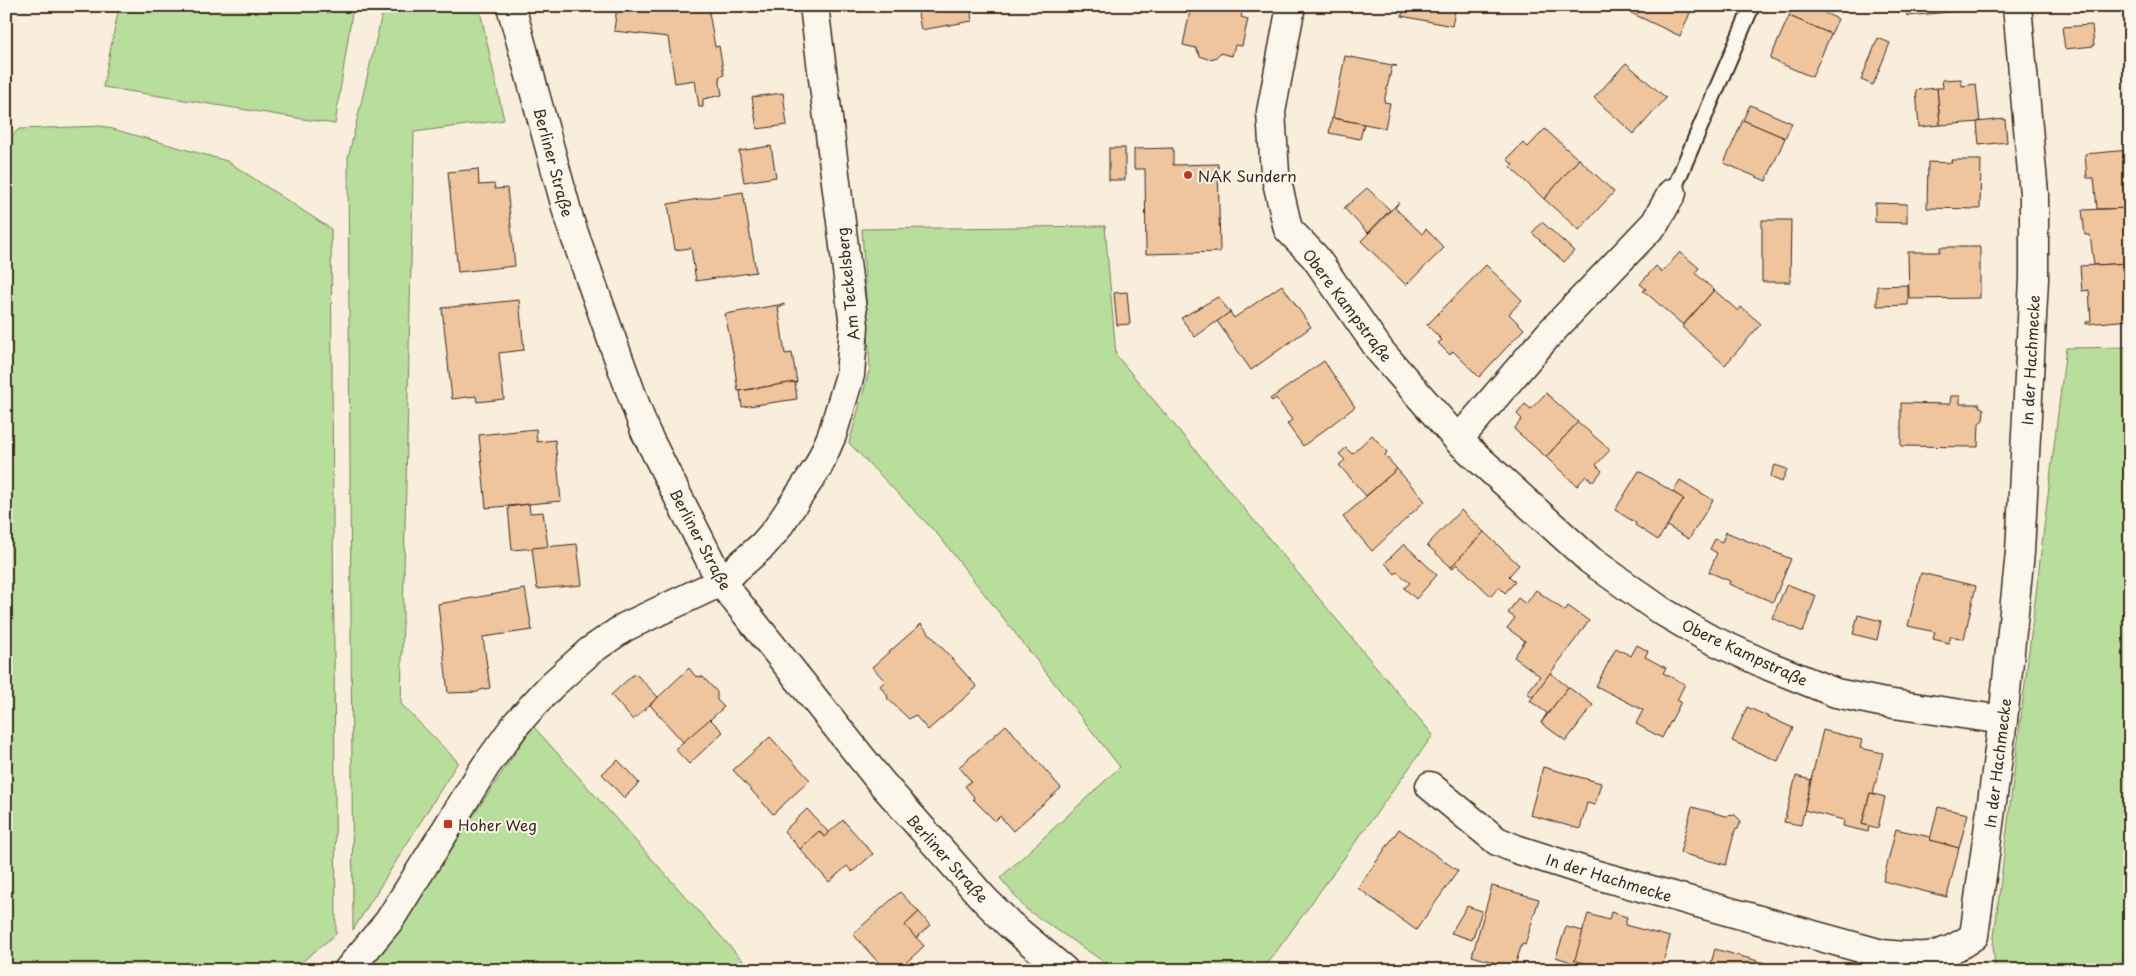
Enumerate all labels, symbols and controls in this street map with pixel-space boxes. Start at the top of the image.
street label: Berliner Straße [528,105,580,219]
place label: NAK Sundern [1198,164,1297,187]
marker: NAK Sundern [1182,169,1194,181]
street label: Am Teckelsberg [830,226,864,342]
street label: Obere Kampstraße [1298,244,1398,366]
street label: In der Hachmecke [2015,294,2045,426]
street label: Berliner Straße [664,484,738,594]
street label: Obere Kampstraße [1678,613,1812,691]
street label: In der Hachmecke [1978,697,2016,829]
street label: Berliner Straße [902,809,994,907]
place label: Hoher Weg [458,813,537,836]
marker: Hoher Weg [442,818,454,830]
street label: In der Hachmecke [1543,847,1675,907]

